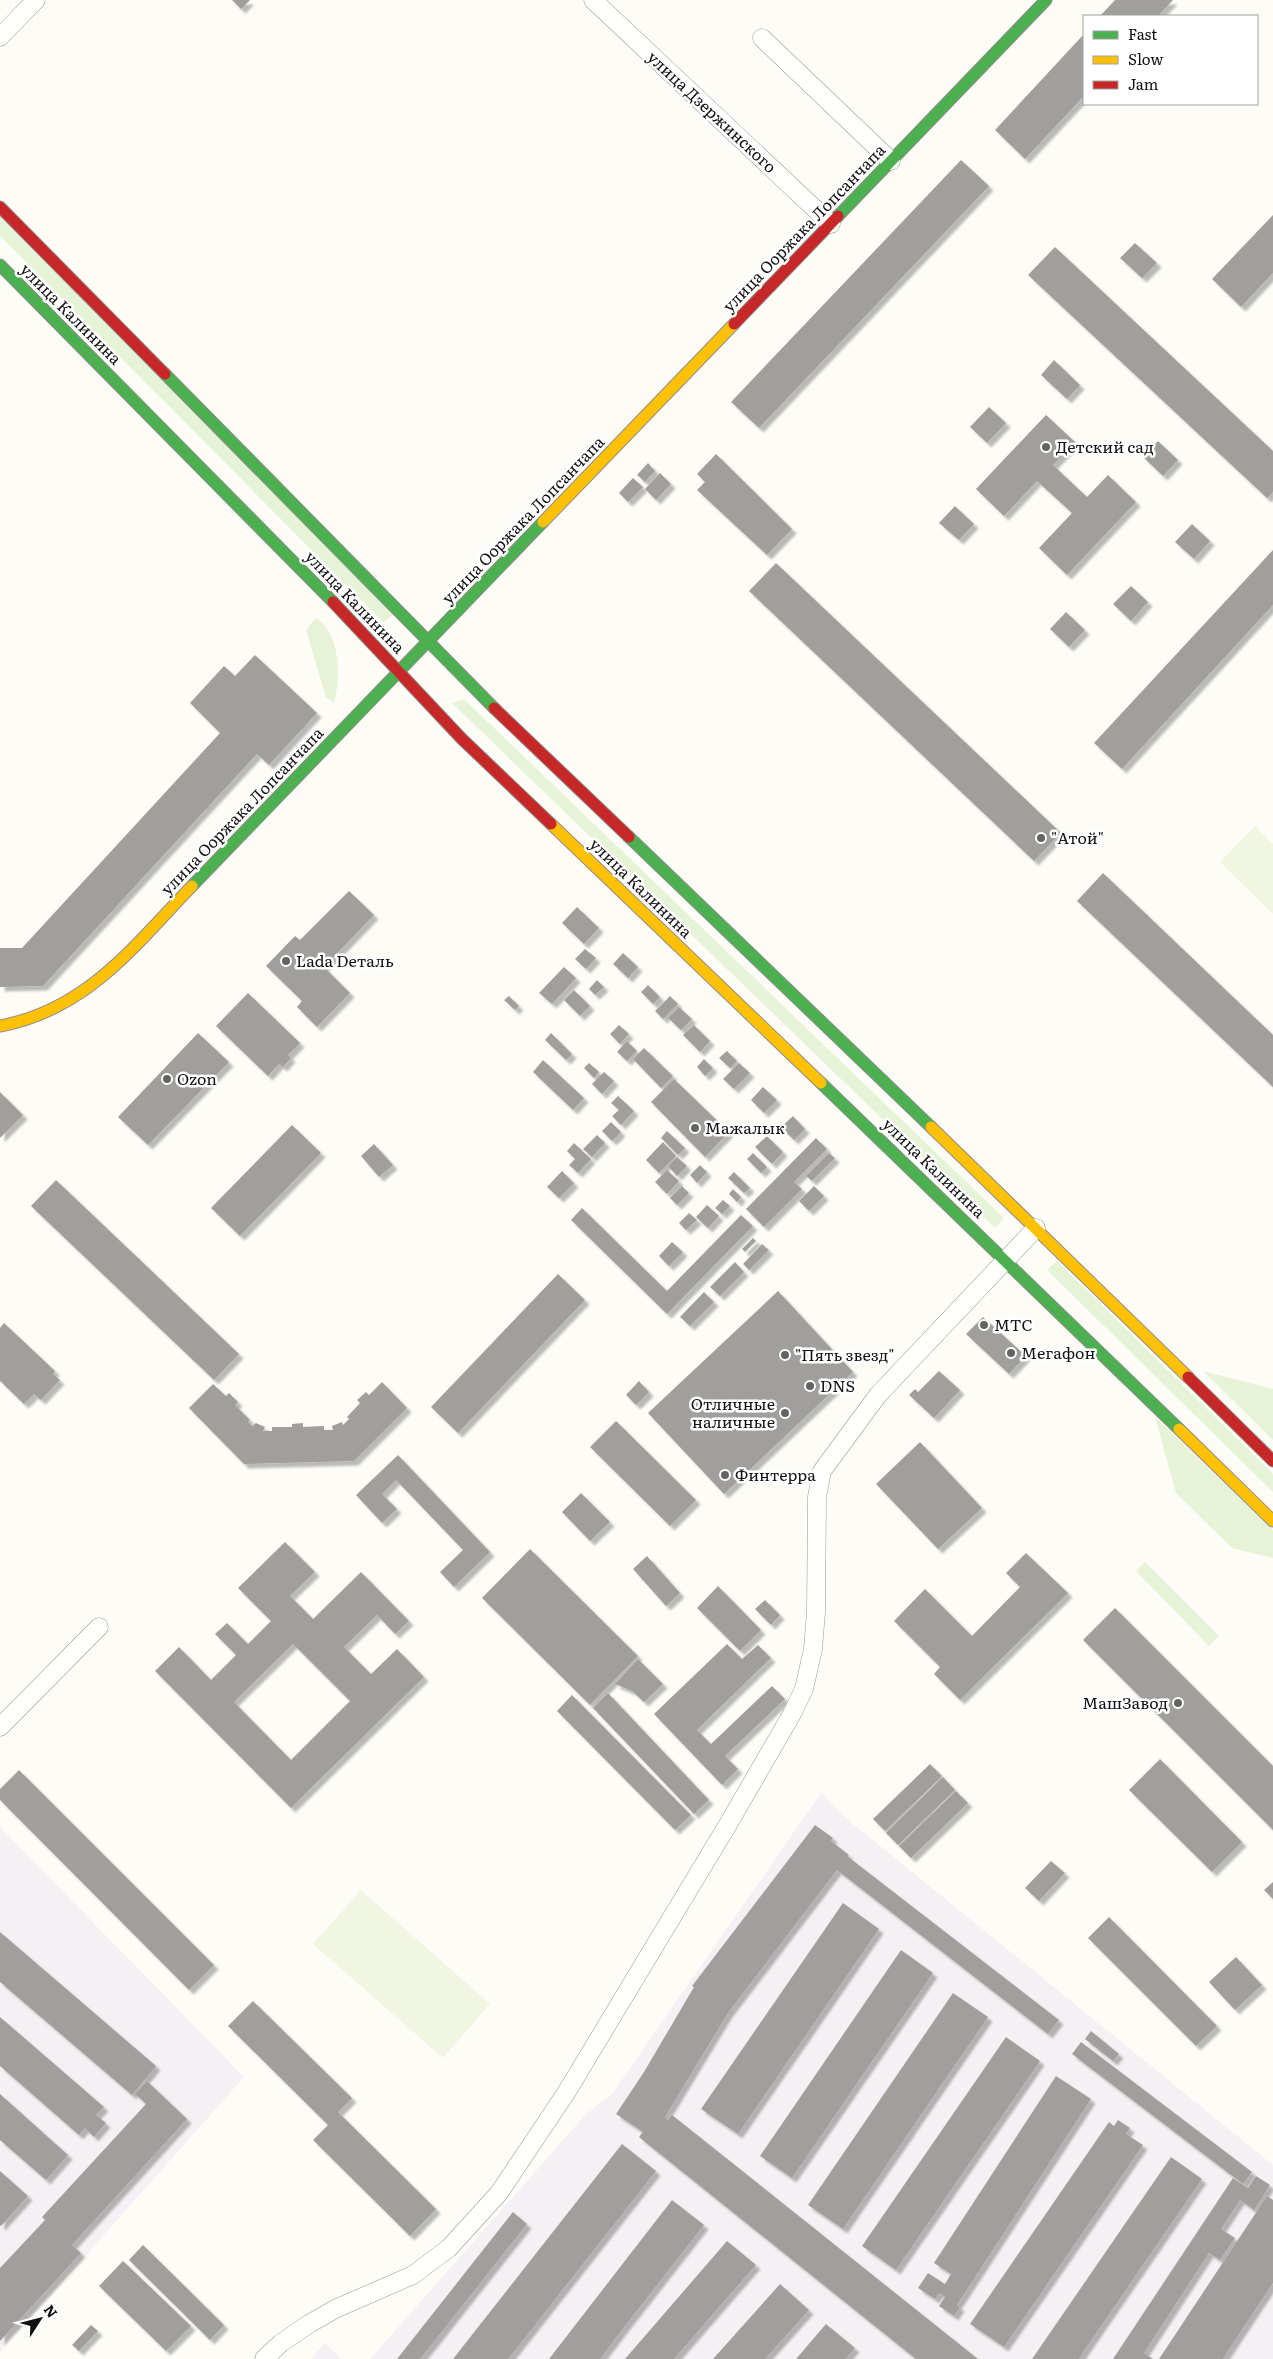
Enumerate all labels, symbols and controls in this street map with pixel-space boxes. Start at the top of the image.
legend [1083,15,1258,105]
text: Fast [1128,22,1157,45]
street label: улица Дзержинского [643,45,783,178]
text: Slow [1128,47,1163,70]
text: Jam [1128,72,1159,95]
street label: улица Ооржака Лопсанчапа [716,138,890,317]
street label: улица Калинина [16,257,128,370]
street label: улица Ооржака Лопсанчапа [435,430,609,609]
place label: Детский сад [1056,434,1154,458]
marker: Детский сад [1040,441,1052,453]
street label: улица Калинина [300,544,411,658]
street label: улица Ооржака Лопсанчапа [154,721,328,900]
place label: "Атой" [1051,825,1104,849]
street label: улица Калинина [585,832,699,943]
marker: "Атой" [1035,832,1047,844]
place label: Lada Dеталь [296,948,394,972]
marker: Lada Dеталь [280,955,292,967]
place label: Ozon [177,1066,217,1090]
marker: Ozon [161,1073,173,1085]
street label: улица Калинина [878,1112,992,1223]
place label: Мажалык [705,1115,785,1139]
marker: Мажалык [689,1122,701,1134]
place label: МТС [994,1312,1033,1336]
marker: МТС [978,1319,990,1331]
place label: Мегафон [1021,1340,1095,1364]
place label: "Пять звезд" [795,1342,894,1366]
marker: Мегафон [1005,1347,1017,1359]
marker: "Пять звезд" [779,1349,791,1361]
place label: DNS [820,1373,855,1397]
marker: DNS [804,1380,816,1392]
place label: Отличные наличные [691,1391,775,1433]
marker: Отличные наличные [779,1407,791,1419]
place label: Финтерра [735,1462,816,1486]
marker: Финтерра [719,1469,731,1481]
place label: МашЗавод [1082,1690,1168,1714]
marker: МашЗавод [1172,1697,1184,1709]
north arrow [15,2294,65,2344]
text: N [40,2300,63,2322]

